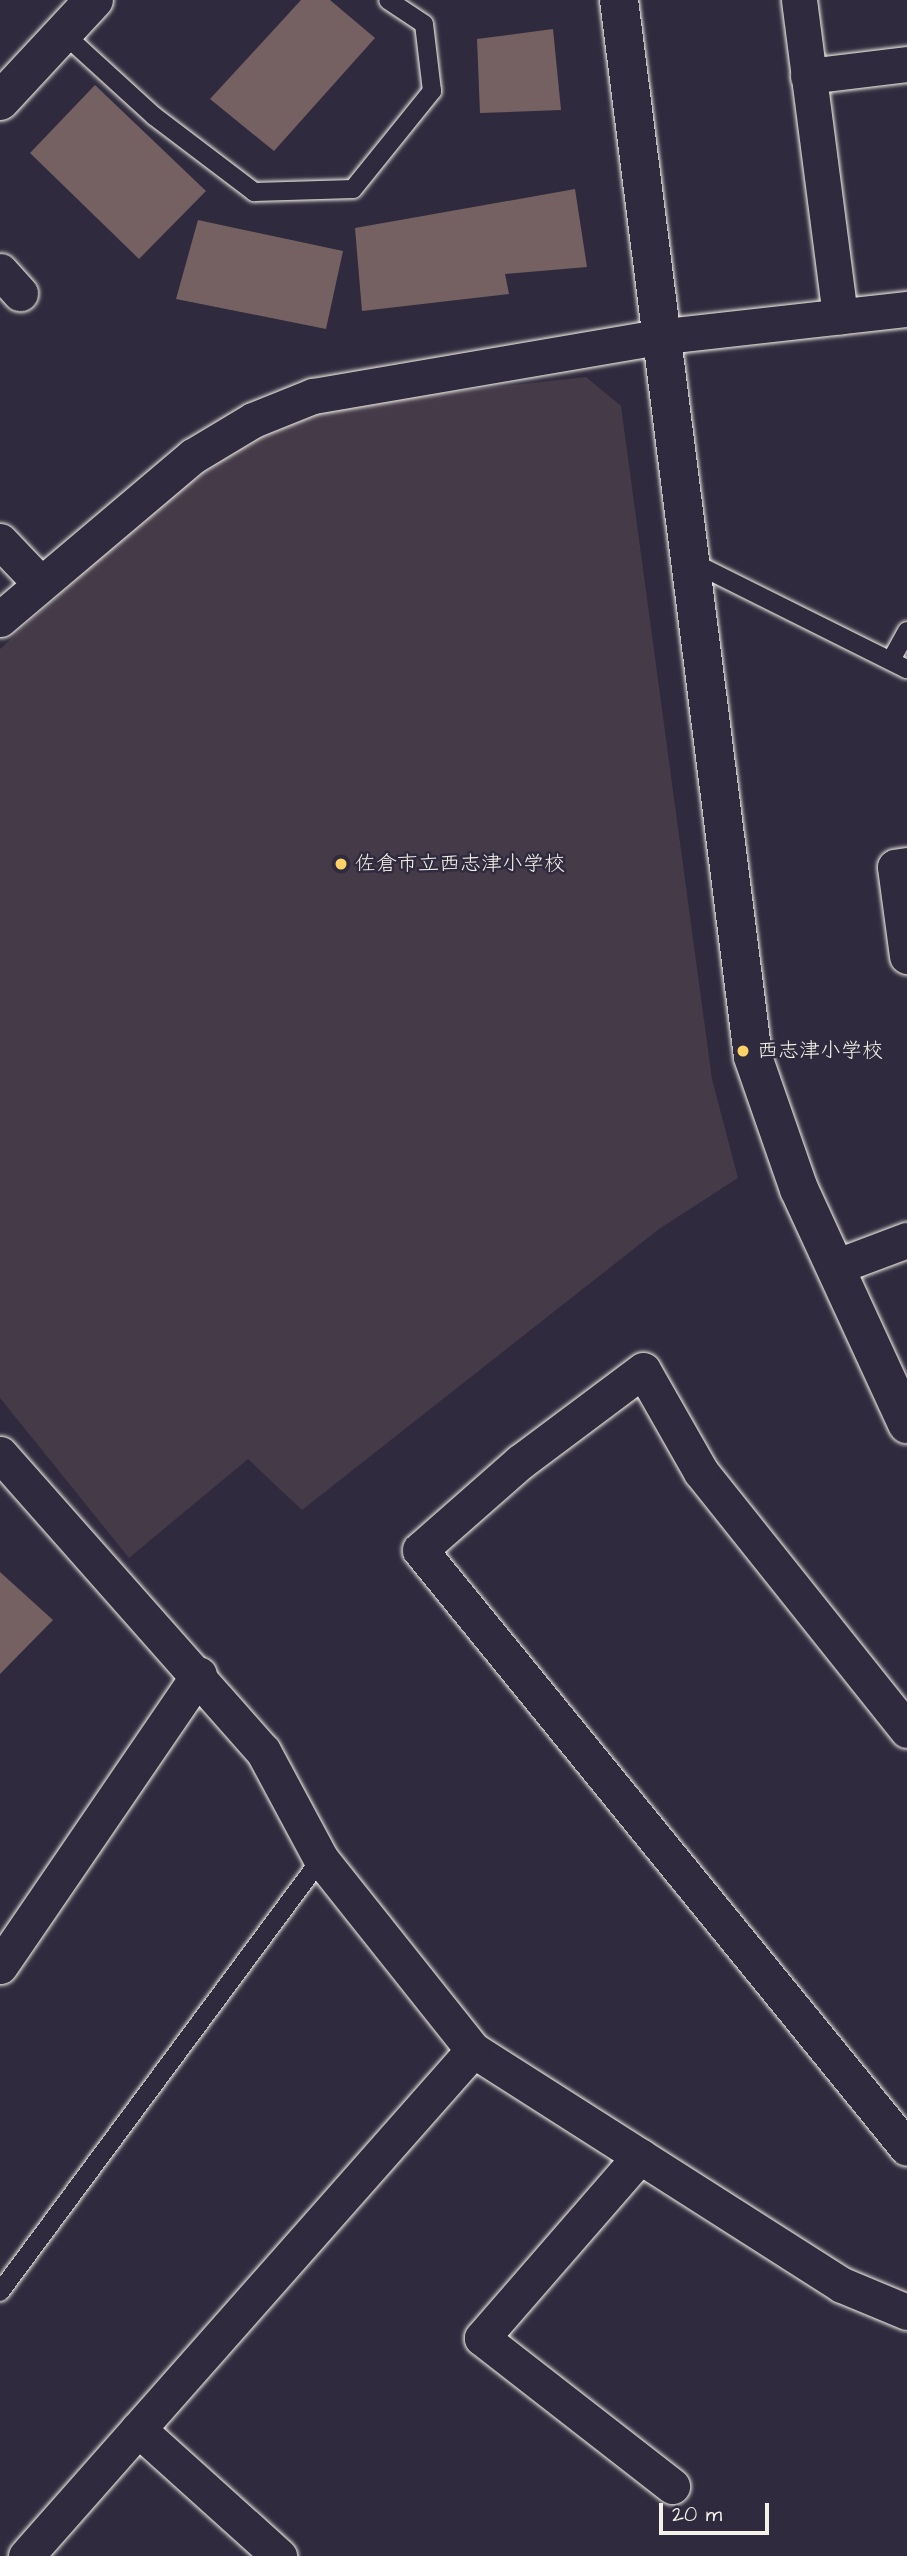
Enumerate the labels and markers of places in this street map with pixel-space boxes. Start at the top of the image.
place label: 佐倉市立西志津小学校 [355,851,565,877]
marker: 佐倉市立西志津小学校 [333,856,349,872]
place label: 西志津小学校 [757,1038,883,1064]
marker: 西志津小学校 [735,1043,751,1059]

